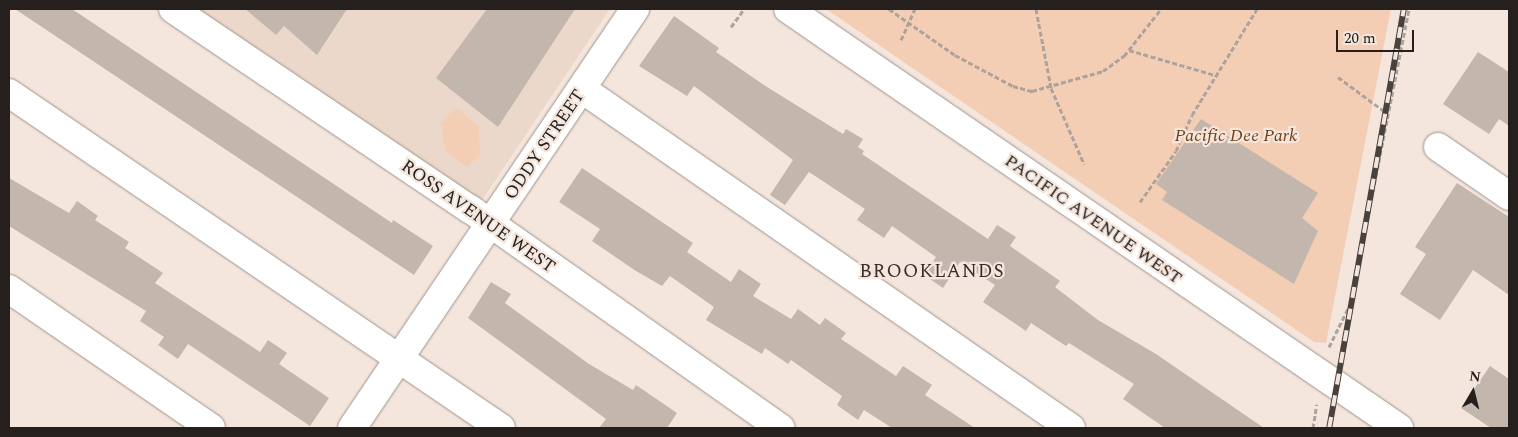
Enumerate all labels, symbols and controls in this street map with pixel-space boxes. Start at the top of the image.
scale bar [1338,20,1416,52]
text: 20 m [1344,27,1376,50]
street label: ODDY STREET [500,86,590,204]
park label: Pacific Dee Park [1175,125,1297,147]
street label: PACIFIC AVENUE WEST [1000,150,1186,290]
street label: ROSS AVENUE WEST [397,156,559,278]
district label: BROOKLANDS [858,261,1006,283]
text: N [1468,365,1482,388]
north arrow [1448,367,1498,417]

